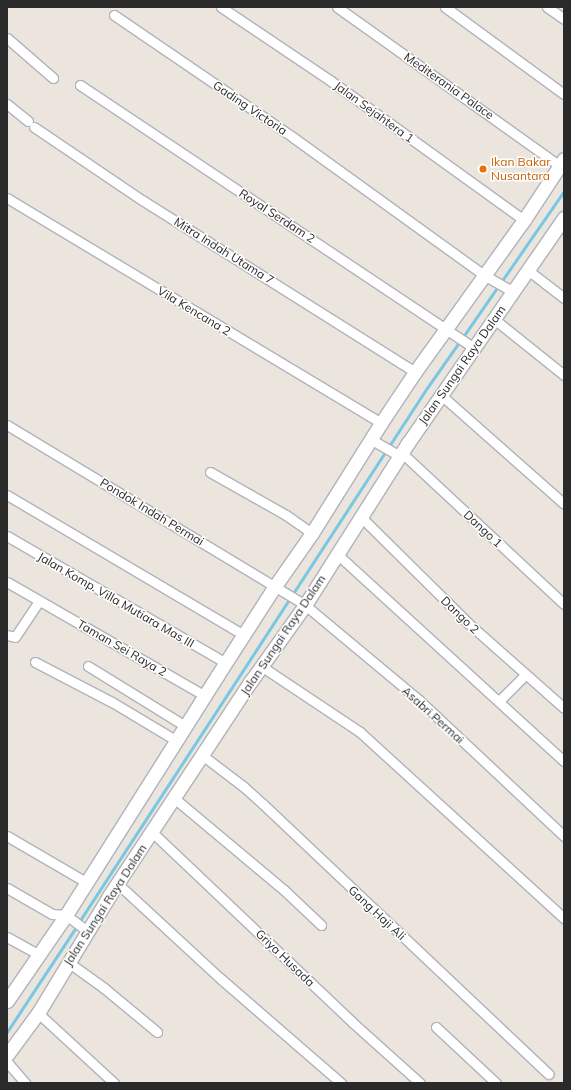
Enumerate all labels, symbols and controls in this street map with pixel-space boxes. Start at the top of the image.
street label: Mediterania Palace [401,50,497,122]
street label: Gading Victoria [210,78,290,138]
street label: Jalan Sejahtera 1 [331,78,417,146]
place label: Ikan Bakar Nusantara [491,155,551,183]
marker: Ikan Bakar Nusantara [478,164,488,174]
street label: Royal Serdam 2 [236,186,318,246]
street label: Mitra Indah Utama 7 [171,214,277,288]
street label: Vila Kencana 2 [155,283,233,339]
street label: Jalan Sungai Raya Dalam [415,303,509,427]
street label: Pondok Indah Permai [97,475,207,549]
street label: Dango 1 [461,507,505,551]
street label: Jalan Komp. Villa Mutiara Mas III [35,549,197,651]
street label: Jalan Sungai Raya Dalam [237,572,329,698]
street label: Dango 2 [438,593,482,637]
street label: Taman Sei Raya 2 [75,617,169,679]
street label: Asabri Permai [399,683,467,747]
street label: Jalan Sungai Raya Dalam [60,842,150,968]
street label: Gang Haji Ali [345,883,409,943]
street label: Griya Husada [253,926,317,990]

